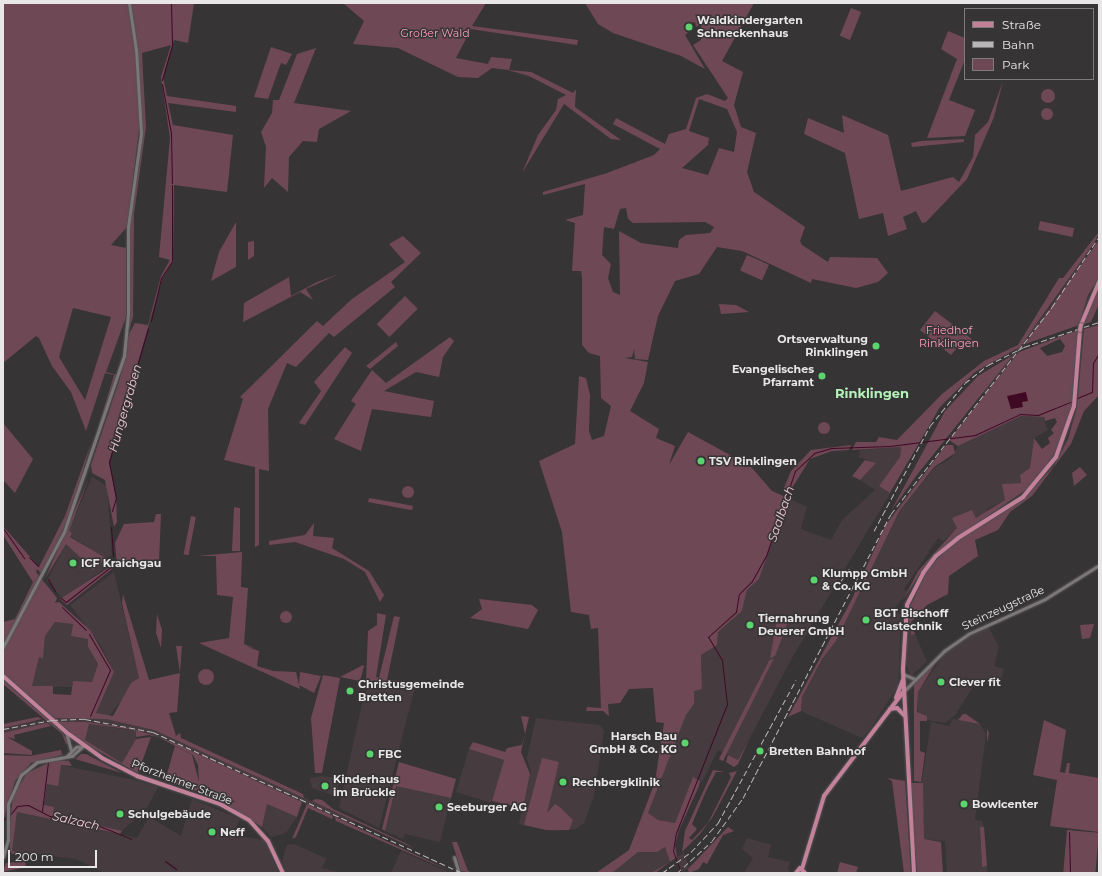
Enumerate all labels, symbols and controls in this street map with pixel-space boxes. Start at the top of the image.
legend [964,8,1094,80]
place label: Waldkindergarten Schneckenhaus [697,14,803,40]
text: Straße [1002,17,1041,32]
marker: Waldkindergarten Schneckenhaus [684,22,694,32]
park label: Großer Wald [400,26,470,40]
text: Bahn [1002,37,1034,52]
text: Park [1002,57,1029,72]
park label: Friedhof Rinklingen [919,324,979,350]
place label: Ortsverwaltung Rinklingen [777,333,868,359]
marker: Ortsverwaltung Rinklingen [871,341,881,351]
water label: Hungergraben [106,362,144,454]
place label: Evangelisches Pfarramt [732,363,814,389]
marker: Evangelisches Pfarramt [817,371,827,381]
district label: Rinklingen [835,385,909,401]
place label: TSV Rinklingen [709,454,797,468]
marker: TSV Rinklingen [696,456,706,466]
water label: Saalbach [765,484,797,544]
place label: ICF Kraichgau [81,556,161,570]
marker: ICF Kraichgau [68,558,78,568]
place label: Klumpp GmbH & Co. KG [822,567,907,593]
marker: Klumpp GmbH & Co. KG [809,575,819,585]
street label: Steinzeugstraße [960,583,1046,633]
place label: BGT Bischoff Glastechnik [874,607,948,633]
place label: Tiernahrung Deuerer GmbH [758,612,844,638]
marker: BGT Bischoff Glastechnik [861,615,871,625]
marker: Tiernahrung Deuerer GmbH [745,620,755,630]
place label: Clever fit [949,675,1001,689]
marker: Clever fit [936,677,946,687]
place label: Christusgemeinde Bretten [358,678,464,704]
marker: Christusgemeinde Bretten [345,686,355,696]
place label: Harsch Bau GmbH & Co. KG [589,730,677,756]
marker: Harsch Bau GmbH & Co. KG [680,738,690,748]
place label: Bretten Bahnhof [769,744,865,758]
marker: Bretten Bahnhof [754,745,766,757]
place label: FBC [378,747,401,761]
marker: FBC [365,749,375,759]
street label: Pforzheimer Straße [130,757,234,807]
place label: Kinderhaus im Brückle [333,773,399,799]
place label: Rechbergklinik [572,775,660,789]
marker: Rechbergklinik [557,776,569,788]
marker: Kinderhaus im Brückle [320,781,330,791]
place label: Bowlcenter [972,797,1038,811]
marker: Bowlcenter [959,799,969,809]
place label: Seeburger AG [447,800,527,814]
marker: Seeburger AG [434,802,444,812]
place label: Schulgebäude [128,807,211,821]
water label: Salzach [51,809,101,833]
marker: Schulgebäude [115,809,125,819]
place label: Neff [220,825,244,839]
marker: Neff [207,827,217,837]
scale bar [10,842,99,868]
text: 200 m [15,849,54,864]

